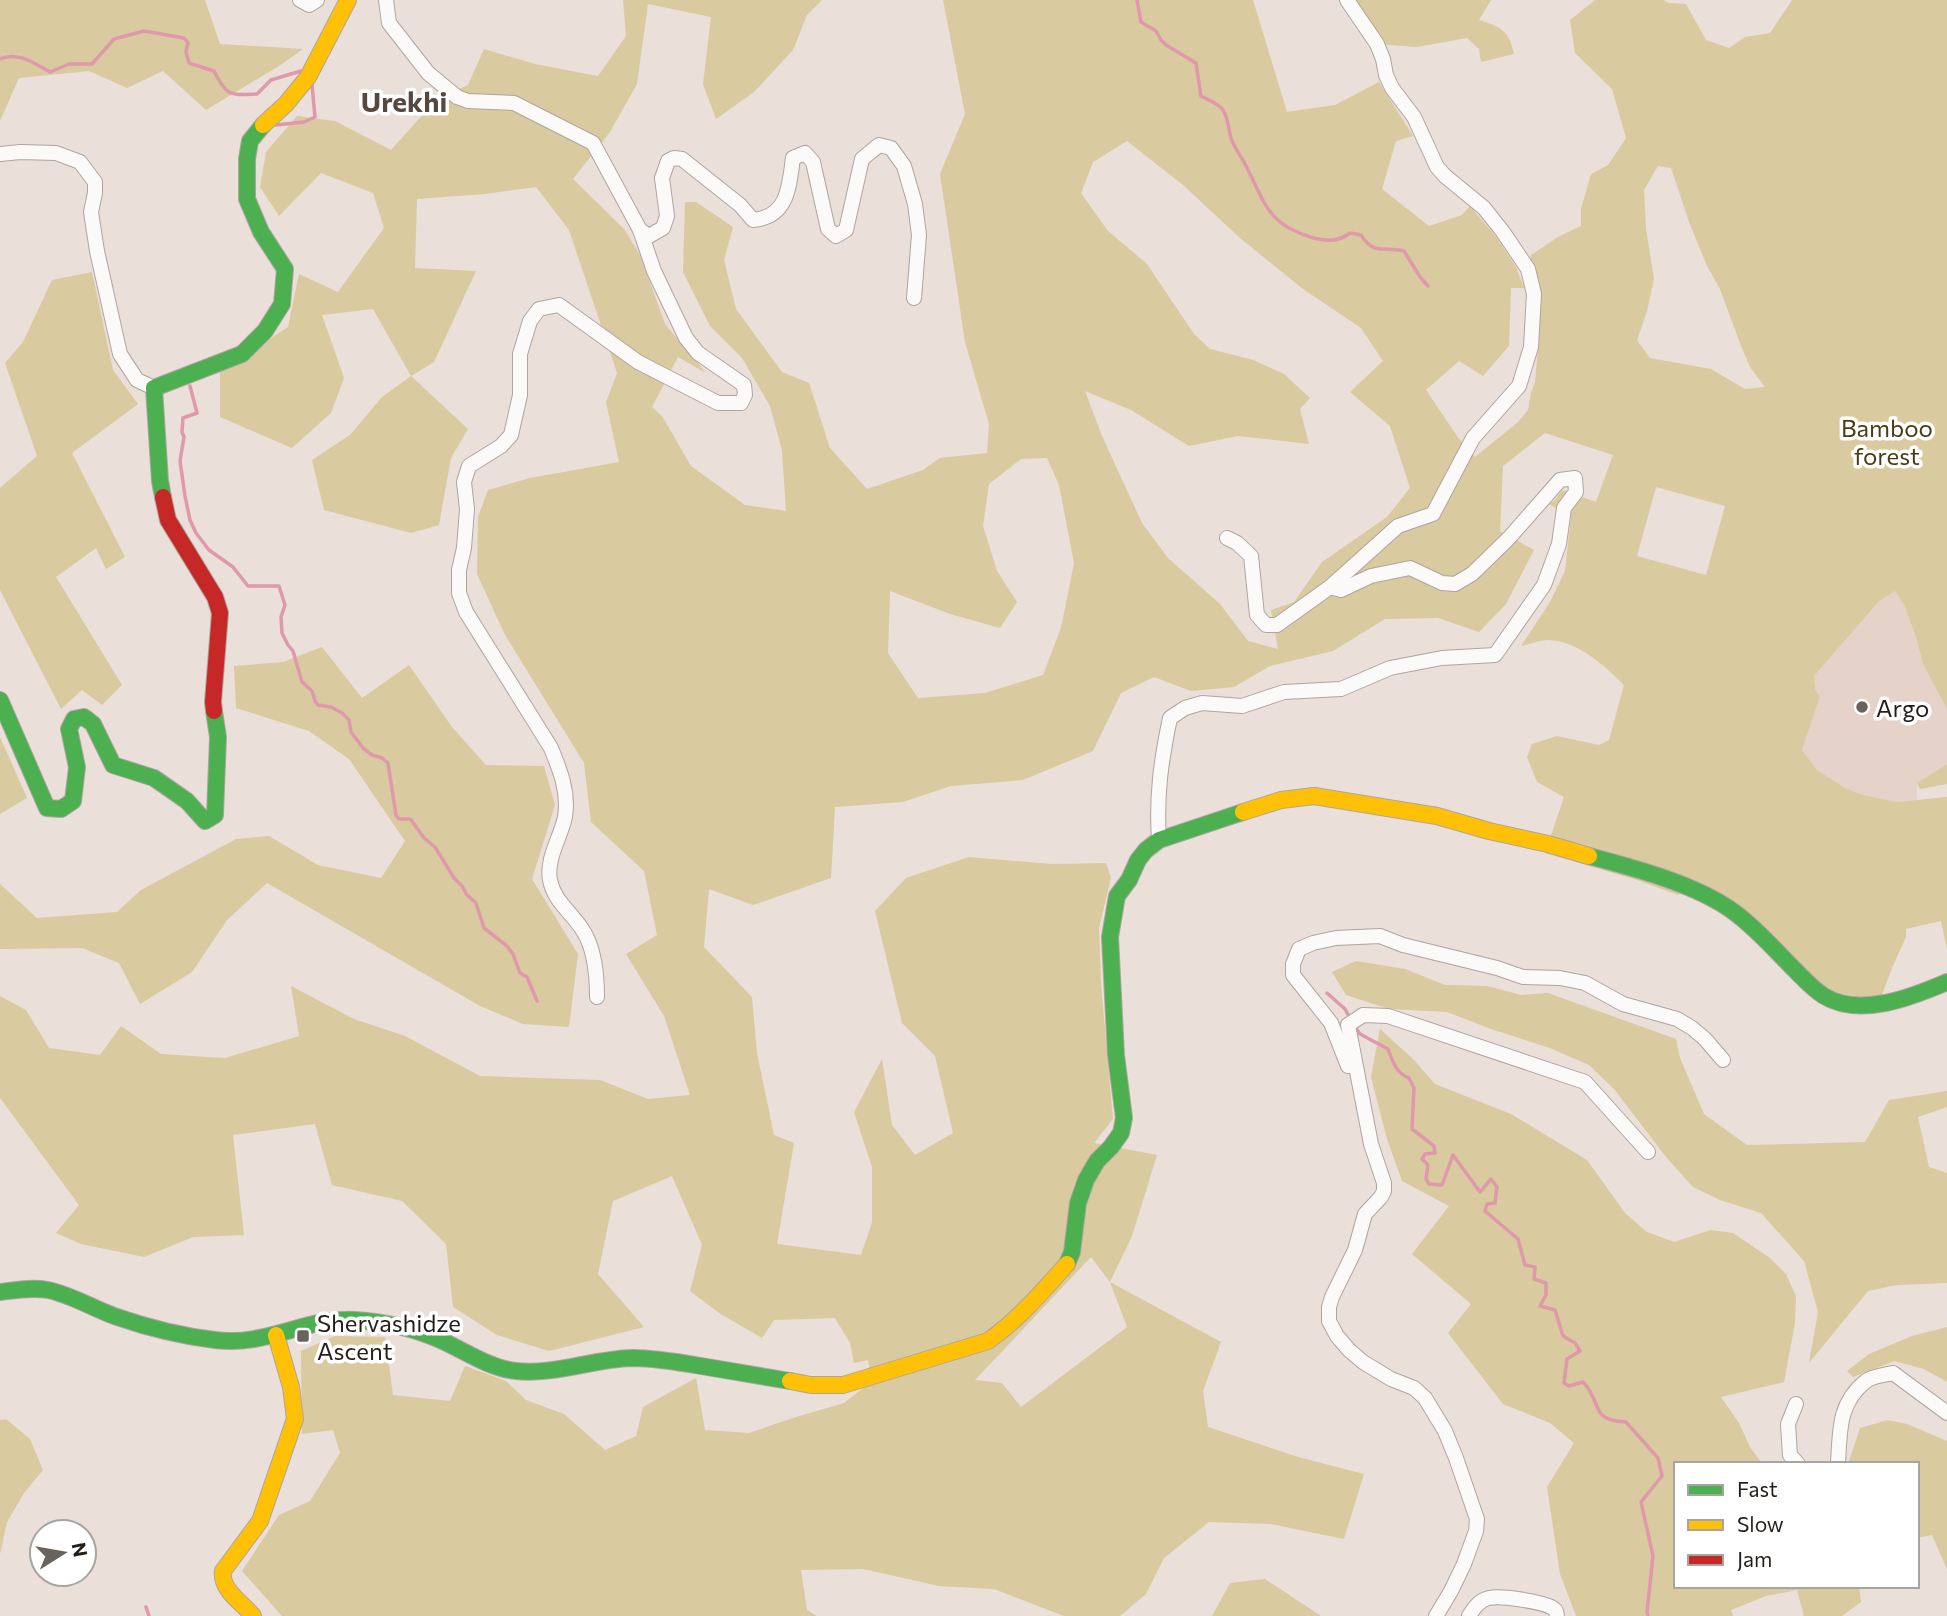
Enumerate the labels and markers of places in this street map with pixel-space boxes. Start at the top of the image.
place label: Argo [1876,693,1929,722]
marker: Argo [1854,699,1870,715]
place label: Shervashidze Ascent [317,1308,461,1365]
marker: Shervashidze Ascent [295,1328,311,1344]

